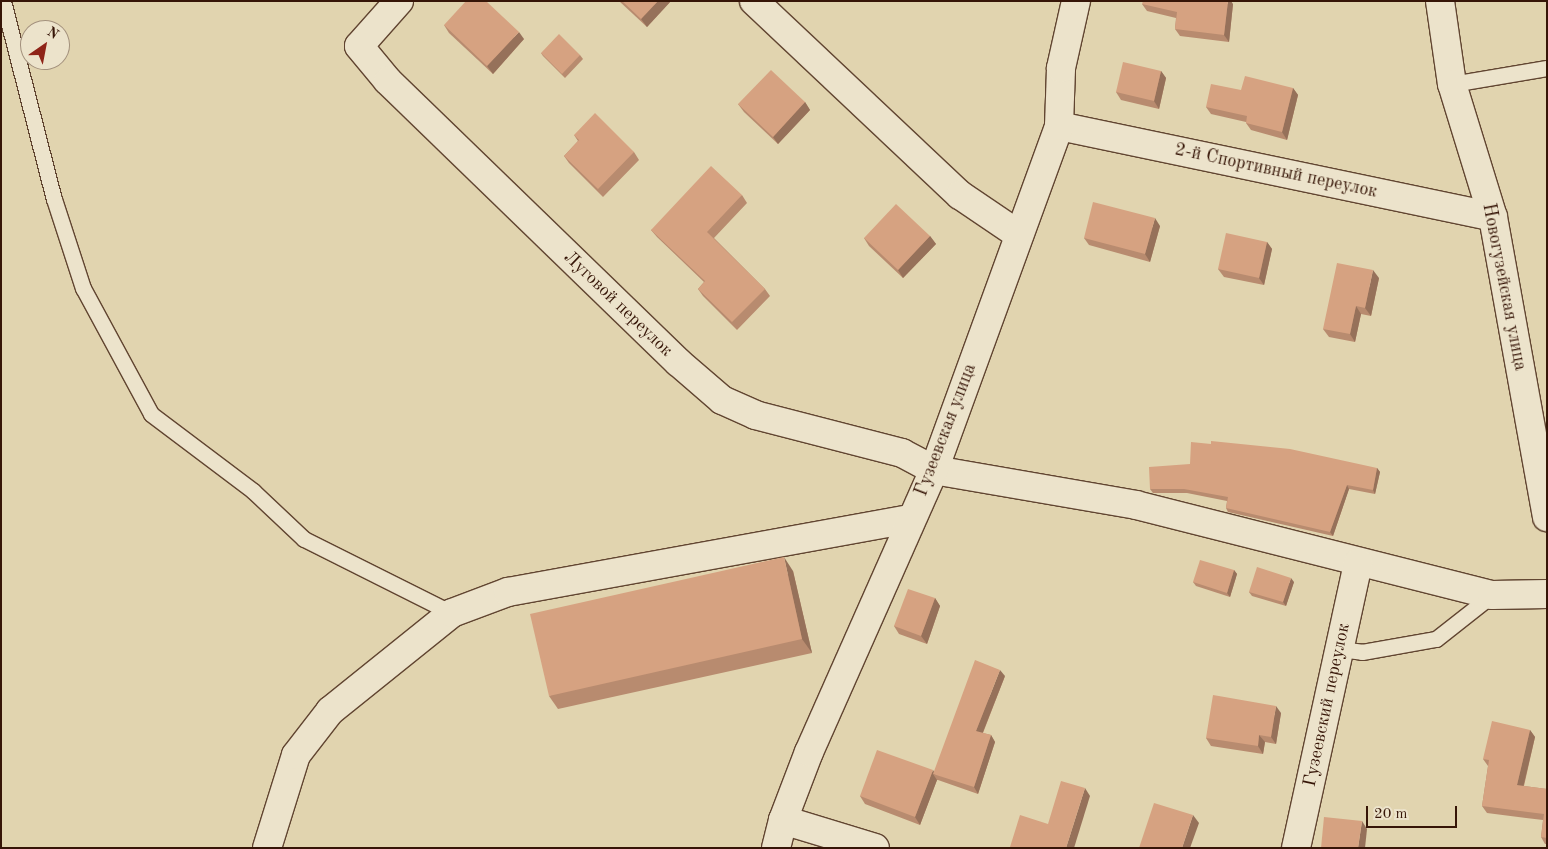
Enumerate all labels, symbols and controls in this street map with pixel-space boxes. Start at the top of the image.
north arrow [20,20,70,70]
text: N [44,24,61,42]
street label: 2-й Спортивный переулок [1173,139,1379,203]
street label: Новогузейская улица [1477,201,1531,373]
street label: Луговой переулок [559,247,677,361]
street label: Гузеевская улица [911,361,981,499]
street label: Гузеевский переулок [1299,621,1355,789]
scale bar [1368,796,1459,828]
text: 20 m [1374,807,1408,822]

